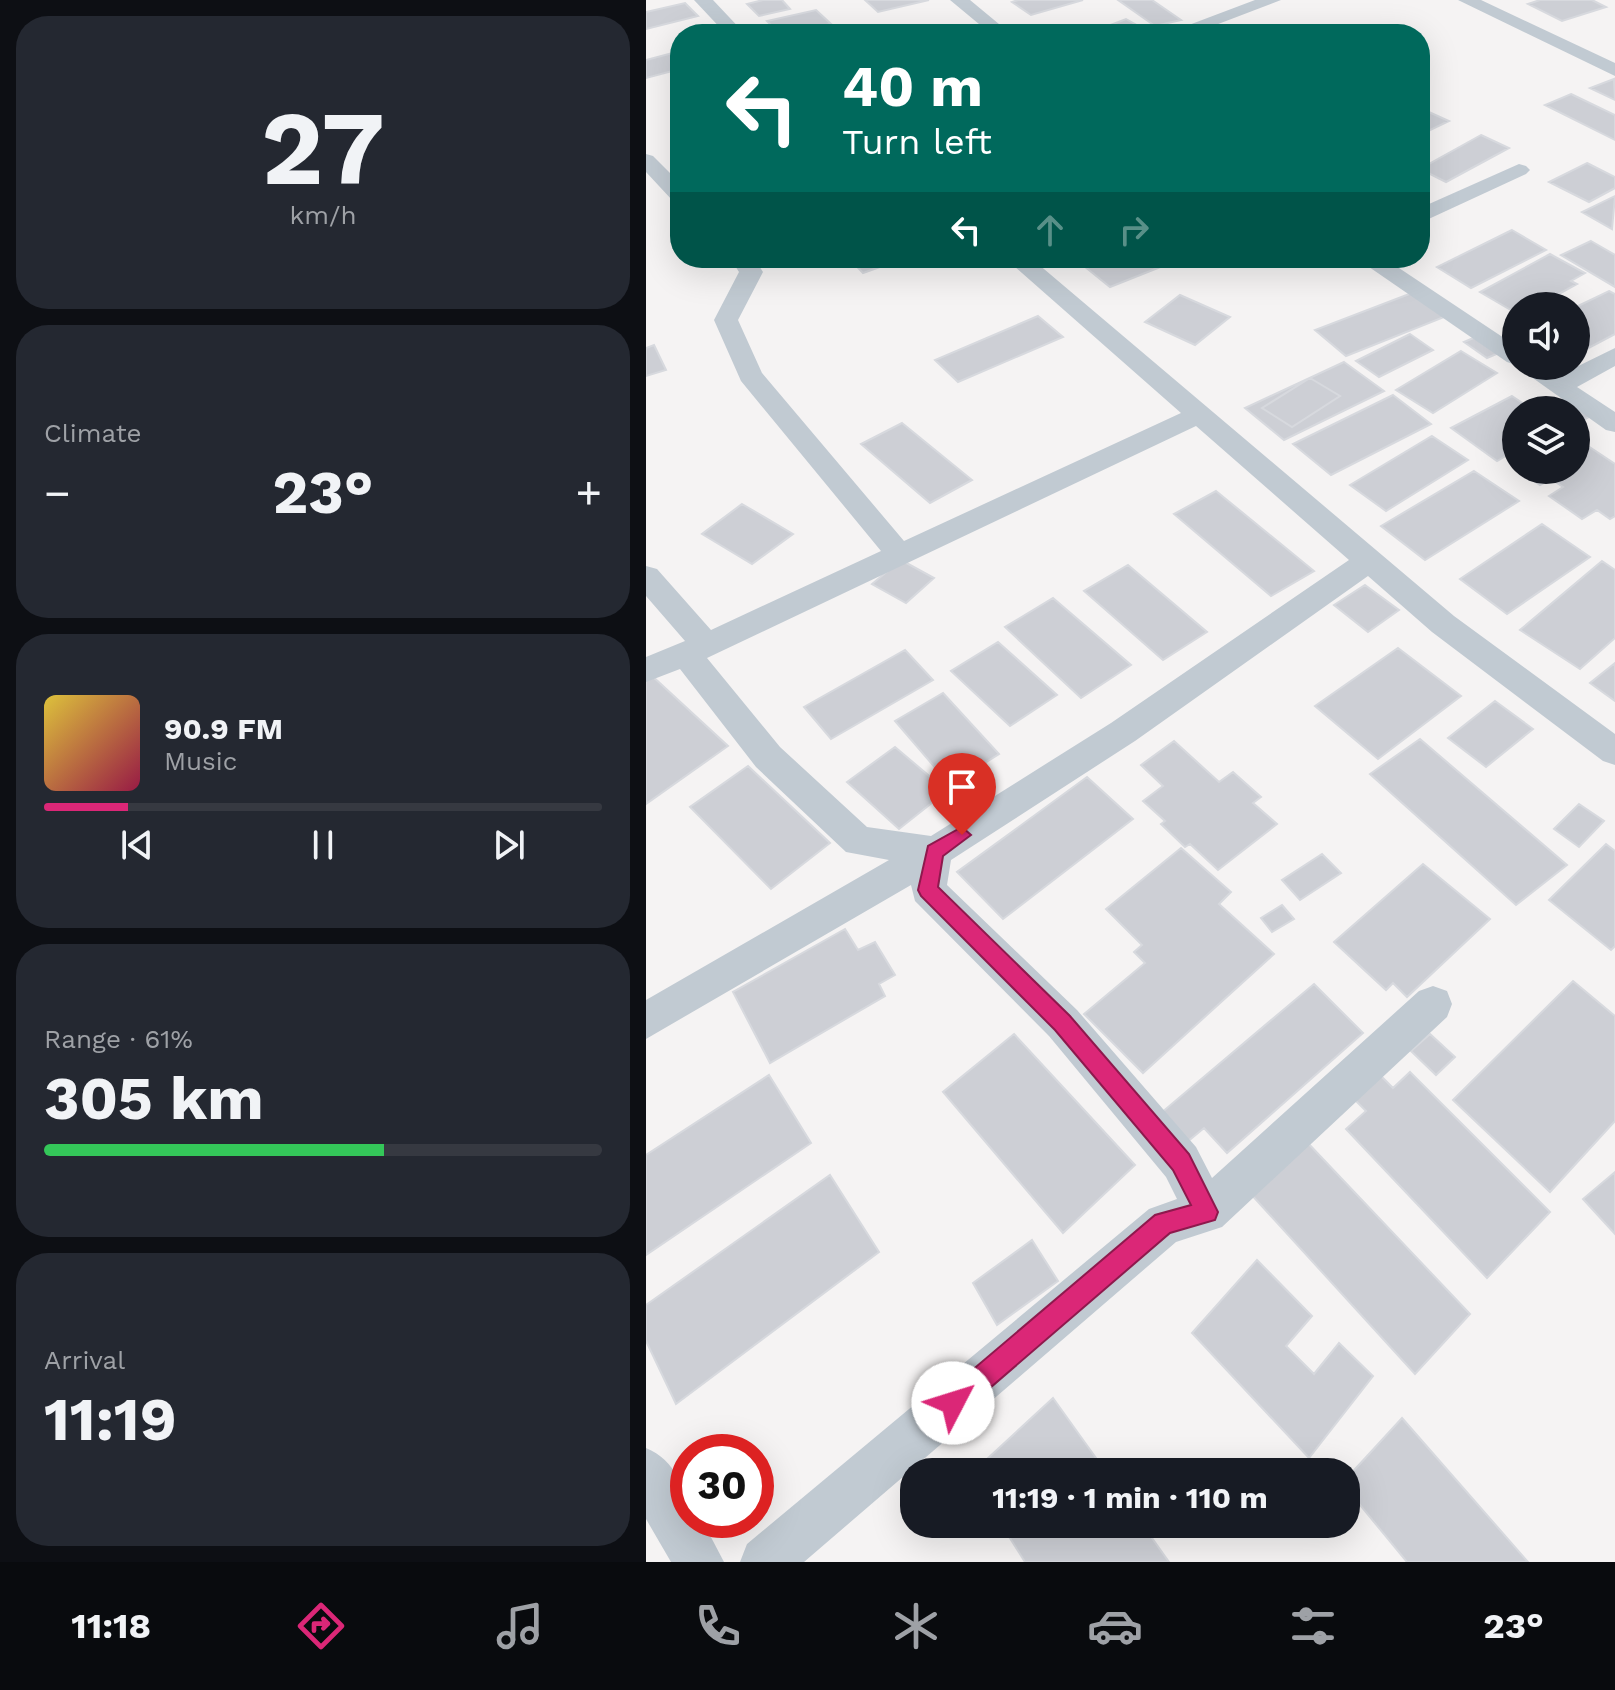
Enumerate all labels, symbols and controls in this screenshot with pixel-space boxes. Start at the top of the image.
text: 40 m [842,54,983,120]
icon: left [710,56,814,160]
text: 27 [261,87,385,209]
text: Turn left [842,121,992,163]
text: km/h [290,200,356,230]
icon: left [944,208,988,252]
icon: ahead [1028,208,1072,252]
icon: right [1112,208,1156,252]
map controls [1502,292,1590,484]
button: sound [1502,292,1590,380]
button: layers [1502,396,1590,484]
text: Climate [44,418,142,448]
text: 23° [272,457,374,528]
text: − [44,467,71,519]
text: + [575,467,602,519]
text: 90.9 FM [164,711,283,746]
text: Music [164,746,237,776]
pin [928,753,996,835]
icon: arrive [940,765,984,809]
icon: previous [115,823,159,867]
icon: pause [301,823,345,867]
icon: next [487,823,531,867]
text: Range · 61% [44,1024,193,1054]
text: 305 km [44,1063,264,1134]
text: Arrival [44,1345,125,1375]
position arrow [911,1361,995,1445]
text: 11:19 [44,1384,177,1455]
speed limit sign: 30 [670,1434,774,1538]
text: 11:19 · 1 min · 110 m [992,1480,1268,1515]
icon: directions [293,1598,349,1654]
icon: music [492,1598,548,1654]
icon: phone [690,1598,746,1654]
icon: climate [888,1598,944,1654]
icon: car [1087,1598,1143,1654]
icon: filters [1285,1598,1341,1654]
text: 11:18 [71,1605,151,1647]
text: 23° [1483,1605,1544,1647]

